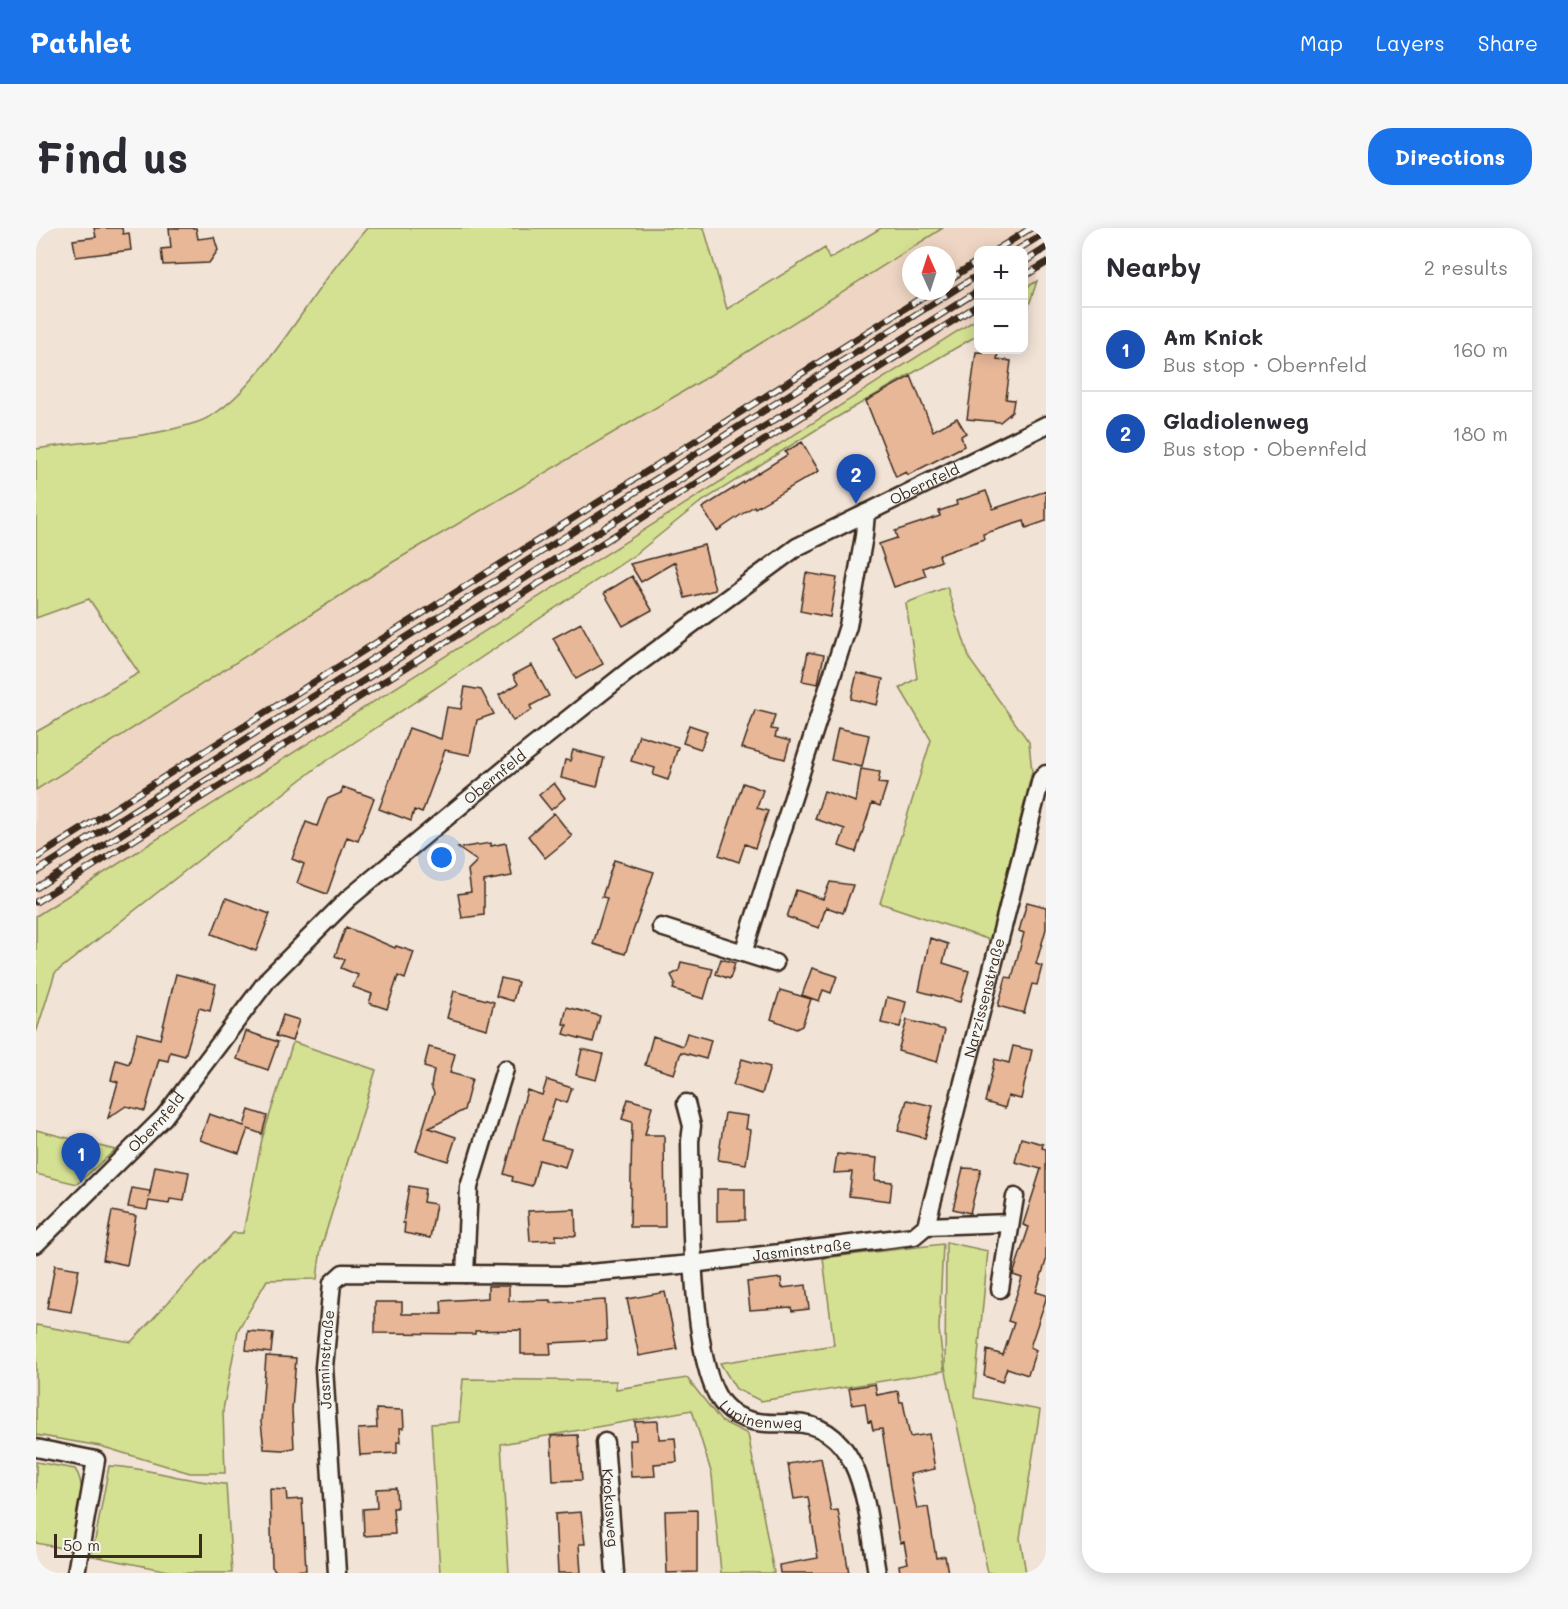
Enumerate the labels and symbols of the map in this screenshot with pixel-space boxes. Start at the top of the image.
north arrow [902,246,956,300]
pin: 2 [836,454,876,504]
street label: Obernfeld [886,458,962,509]
street label: Obernfeld [459,745,530,808]
your location [427,843,456,872]
street label: Narzissenstraße [959,936,1009,1060]
street label: Obernfeld [123,1088,188,1156]
pin: 1 [62,1134,100,1183]
street label: Jasminstraße [751,1233,852,1265]
street label: Jasminstraße [313,1309,338,1410]
street label: Lupinenweg [715,1395,803,1432]
street label: Krokusweg [598,1468,624,1548]
scale bar [54,1531,202,1558]

